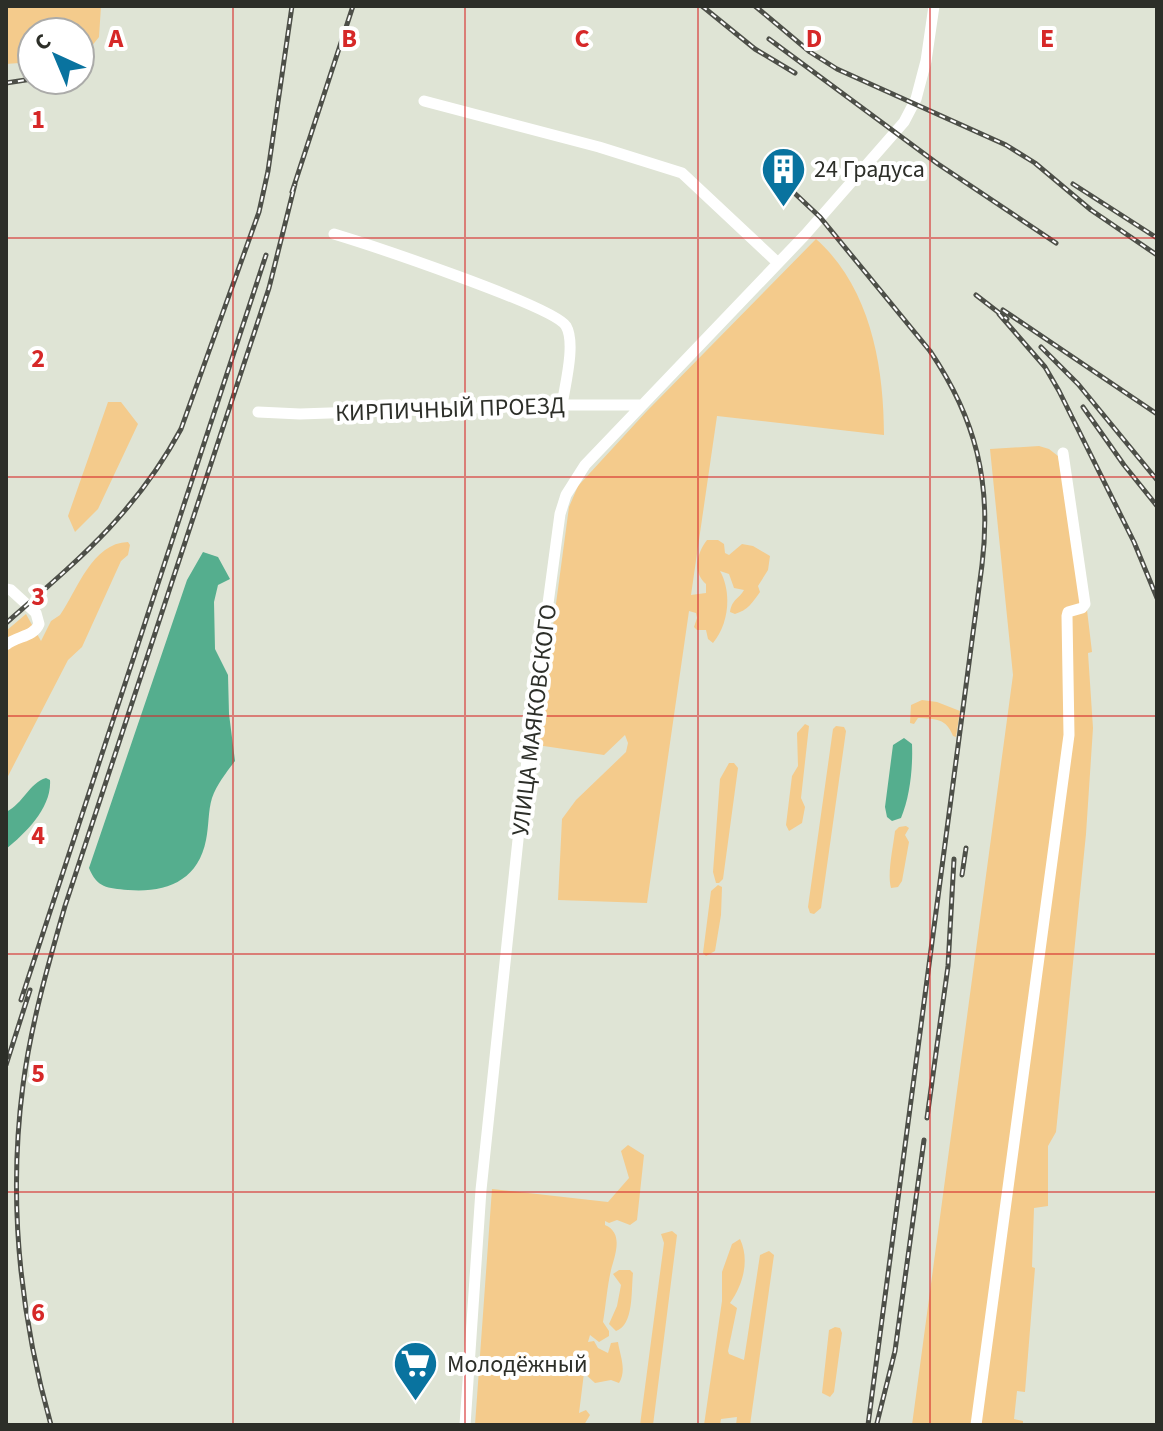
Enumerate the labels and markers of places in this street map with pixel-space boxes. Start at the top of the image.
building icon: 24 Градуса [759,145,807,208]
place label: 24 Градуса [814,152,925,187]
supermarket icon: Молодёжный [392,1340,440,1403]
place label: Молодёжный [447,1347,588,1382]

